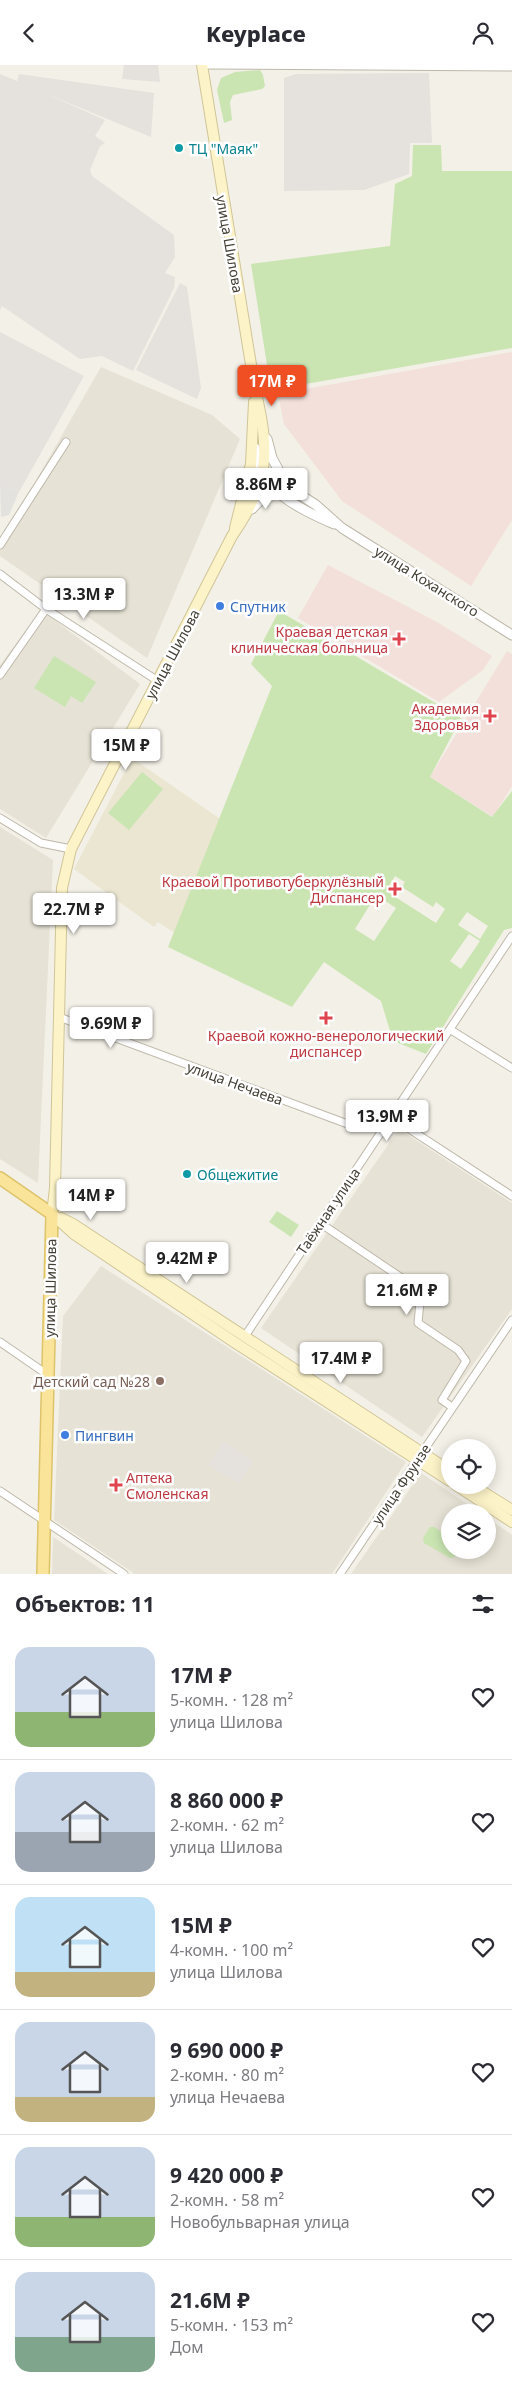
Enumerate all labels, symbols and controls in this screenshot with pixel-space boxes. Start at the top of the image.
text: Keyplace [206,18,306,48]
icon: back [15,19,43,47]
icon: person [469,19,497,47]
place label: ТЦ "Маяк" [189,139,258,158]
marker: ТЦ "Маяк" [173,142,185,154]
street label: улица Шилова [212,194,248,294]
pin: 17M ₽ [237,365,307,407]
text: 17M ₽ [248,370,296,392]
pin: 8.86M ₽ [220,467,312,510]
text: 8.86M ₽ [236,473,296,495]
street label: улица Коханского [371,541,483,621]
pin: 13.3M ₽ [38,577,130,620]
text: 13.3M ₽ [54,583,114,605]
place label: Спутник [230,597,286,616]
marker: Спутник [214,600,226,612]
street label: улица Шилова [140,606,204,702]
place label: Краевая детская клиническая больница [231,622,388,657]
marker: Краевая детская клиническая больница [392,632,406,646]
place label: Академия Здоровья [411,699,479,734]
marker: Академия Здоровья [483,709,497,723]
pin: 15M ₽ [91,729,161,771]
text: 15M ₽ [102,734,150,756]
place label: Краевой Противотуберкулёзный Диспансер [162,872,384,907]
marker: Краевой Противотуберкулёзный Диспансер [388,882,402,896]
pin: 22.7M ₽ [28,893,120,935]
text: 22.7M ₽ [44,898,104,920]
pin: 9.69M ₽ [65,1007,157,1049]
marker: Краевой кожно-венерологический диспансер [319,1011,333,1025]
text: 9.69M ₽ [81,1012,141,1034]
place label: Краевой кожно-венерологический диспансер [208,1026,444,1061]
street label: улица Нечаева [184,1057,286,1109]
pin: 13.9M ₽ [341,1099,433,1142]
text: 13.9M ₽ [357,1105,417,1127]
street label: Таёжная улица [292,1164,364,1258]
place label: Общежитие [197,1165,279,1184]
marker: Общежитие [181,1168,193,1180]
pin: 14M ₽ [56,1179,126,1221]
text: 14M ₽ [67,1184,115,1206]
street label: улица Шилова [40,1238,60,1338]
pin: 9.42M ₽ [141,1241,233,1284]
text: 9.42M ₽ [157,1247,217,1269]
pin: 21.6M ₽ [361,1273,453,1316]
text: 21.6M ₽ [377,1279,437,1301]
pin: 17.4M ₽ [295,1341,387,1384]
text: 17.4M ₽ [311,1347,371,1369]
place label: Детский сад №28 [33,1372,150,1391]
marker: Детский сад №28 [154,1375,166,1387]
place label: Пингвин [75,1426,134,1445]
marker: Пингвин [59,1429,71,1441]
map controls [441,1439,496,1559]
button: locate [441,1439,496,1494]
street label: улица Фрунзе [367,1440,435,1528]
place label: Аптека Смоленская [126,1468,208,1503]
marker: Аптека Смоленская [110,1479,122,1491]
button: layers [441,1504,496,1559]
text: Объектов: 11 [15,1590,155,1618]
icon: filters [469,1590,497,1618]
text: 17M ₽ [170,1661,232,1689]
icon: home [55,1667,115,1727]
icon: heart [469,1683,497,1711]
text: 5-комн. · 128 m² [170,1689,293,1711]
text: улица Шилова [170,1711,283,1733]
text: 8 860 000 ₽ [170,1786,283,1814]
icon: home [55,1792,115,1852]
icon: heart [469,1808,497,1836]
text: 2-комн. · 62 m² [170,1814,284,1836]
text: улица Шилова [170,1836,283,1858]
text: 15M ₽ [170,1911,232,1939]
icon: home [55,1917,115,1977]
icon: heart [469,1933,497,1961]
text: 4-комн. · 100 m² [170,1939,293,1961]
text: улица Шилова [170,1961,283,1983]
text: 9 690 000 ₽ [170,2036,283,2064]
icon: home [55,2042,115,2102]
icon: heart [469,2058,497,2086]
text: 2-комн. · 80 m² [170,2064,284,2086]
text: улица Нечаева [170,2086,285,2108]
text: 9 420 000 ₽ [170,2161,283,2189]
icon: home [55,2167,115,2227]
icon: heart [469,2183,497,2211]
text: 2-комн. · 58 m² [170,2189,284,2211]
text: Новобульварная улица [170,2211,350,2233]
text: 21.6M ₽ [170,2286,250,2314]
icon: home [55,2292,115,2352]
icon: heart [469,2308,497,2336]
text: 5-комн. · 153 m² [170,2314,293,2336]
text: Дом [170,2336,203,2358]

